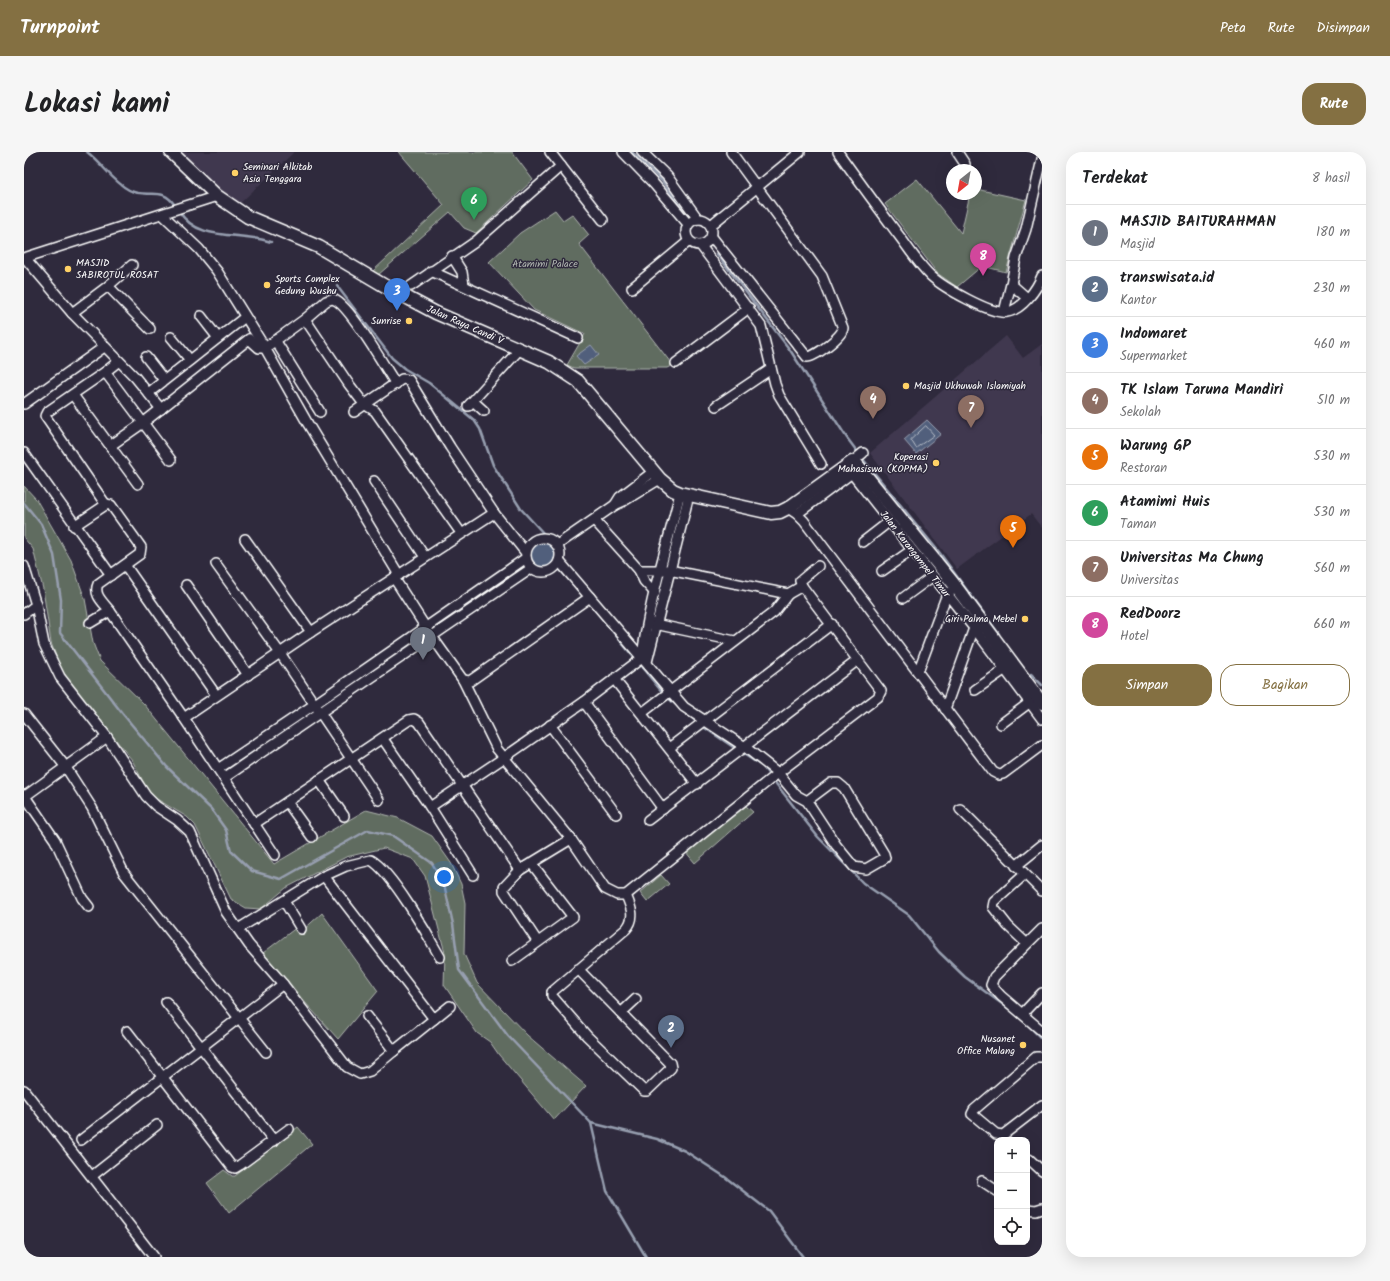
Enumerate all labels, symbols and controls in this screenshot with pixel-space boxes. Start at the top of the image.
text: Turnpoint [20,13,100,43]
text: Peta [1220,17,1246,39]
text: Rute [1268,17,1294,39]
text: Disimpan [1316,17,1370,39]
text: Lokasi kami [24,82,170,127]
button: Rute [1302,83,1366,125]
place label: Seminari Alkitab Asia Tenggara [243,159,313,187]
north arrow [946,164,982,200]
text: Terdekat [1082,165,1148,192]
marker: Seminari Alkitab Asia Tenggara [230,168,240,178]
text: 8 hasil [1312,168,1350,189]
pin: 6 [461,187,487,220]
text: MASJID BAITURAHMAN [1120,210,1276,234]
text: 1 [1093,222,1097,243]
text: 180 m [1316,222,1350,243]
text: Masjid [1120,234,1155,255]
pin: 8 [970,243,996,276]
place label: MASJID SABIROTUL ROSAT [76,255,160,283]
park label: Atamimi Palace [512,256,578,272]
marker: MASJID SABIROTUL ROSAT [63,264,73,274]
text: transwisata.id [1120,266,1214,290]
place label: Sports Complex Gedung Wushu [275,271,340,299]
pin: 3 [384,278,410,311]
text: 2 [1091,278,1099,299]
text: 230 m [1313,278,1350,299]
marker: Sports Complex Gedung Wushu [262,280,272,290]
text: Kantor [1120,290,1156,311]
street label: Jalan Raya Candi V [424,301,507,349]
place label: Sunrise [371,313,401,329]
marker: Sunrise [404,316,414,326]
text: Indomaret [1120,322,1187,346]
text: 3 [1091,334,1099,355]
text: 460 m [1314,334,1350,355]
text: Supermarket [1120,346,1187,367]
place label: Masjid Ukhuwah Islamiyah [914,378,1026,394]
text: TK Islam Taruna Mandiri [1120,378,1283,402]
marker: Masjid Ukhuwah Islamiyah [901,381,911,391]
pin: 4 [860,386,886,419]
text: 4 [1091,390,1099,411]
text: 510 m [1317,390,1350,411]
pin: 7 [958,395,984,428]
text: Sekolah [1120,402,1161,423]
text: Warung GP [1120,434,1191,458]
text: 5 [1092,446,1098,467]
text: 530 m [1314,446,1350,467]
place label: Koperasi Mahasiswa (KOPMA) [838,449,929,477]
marker: Koperasi Mahasiswa (KOPMA) [931,458,941,468]
text: Restoran [1120,458,1167,479]
text: Atamimi Huis [1120,490,1210,514]
text: 6 [1091,502,1099,523]
text: 530 m [1314,502,1350,523]
street label: Jalan Karangampel Timur [876,507,955,602]
text: Taman [1120,514,1156,535]
pin: 5 [1000,515,1026,548]
text: Universitas Ma Chung [1120,546,1264,570]
text: 7 [1092,558,1098,579]
text: 560 m [1314,558,1350,579]
text: Universitas [1120,570,1179,591]
text: RedDoorz [1120,602,1181,626]
place label: Giri Palma Mebel [945,611,1018,627]
marker: Giri Palma Mebel [1020,614,1030,624]
text: 8 [1091,614,1099,635]
text: 660 m [1313,614,1350,635]
text: Hotel [1120,626,1149,647]
pin: 1 [410,627,436,660]
button: Simpan [1082,664,1212,706]
button: Bagikan [1220,664,1350,706]
your location [434,867,454,887]
pin: 2 [658,1015,684,1048]
place label: Nusanet Office Malang [957,1031,1015,1059]
marker: Nusanet Office Malang [1018,1040,1028,1050]
map controls [994,1137,1030,1245]
button: + [994,1137,1030,1173]
button: − [994,1173,1030,1209]
button: locate [994,1209,1030,1245]

